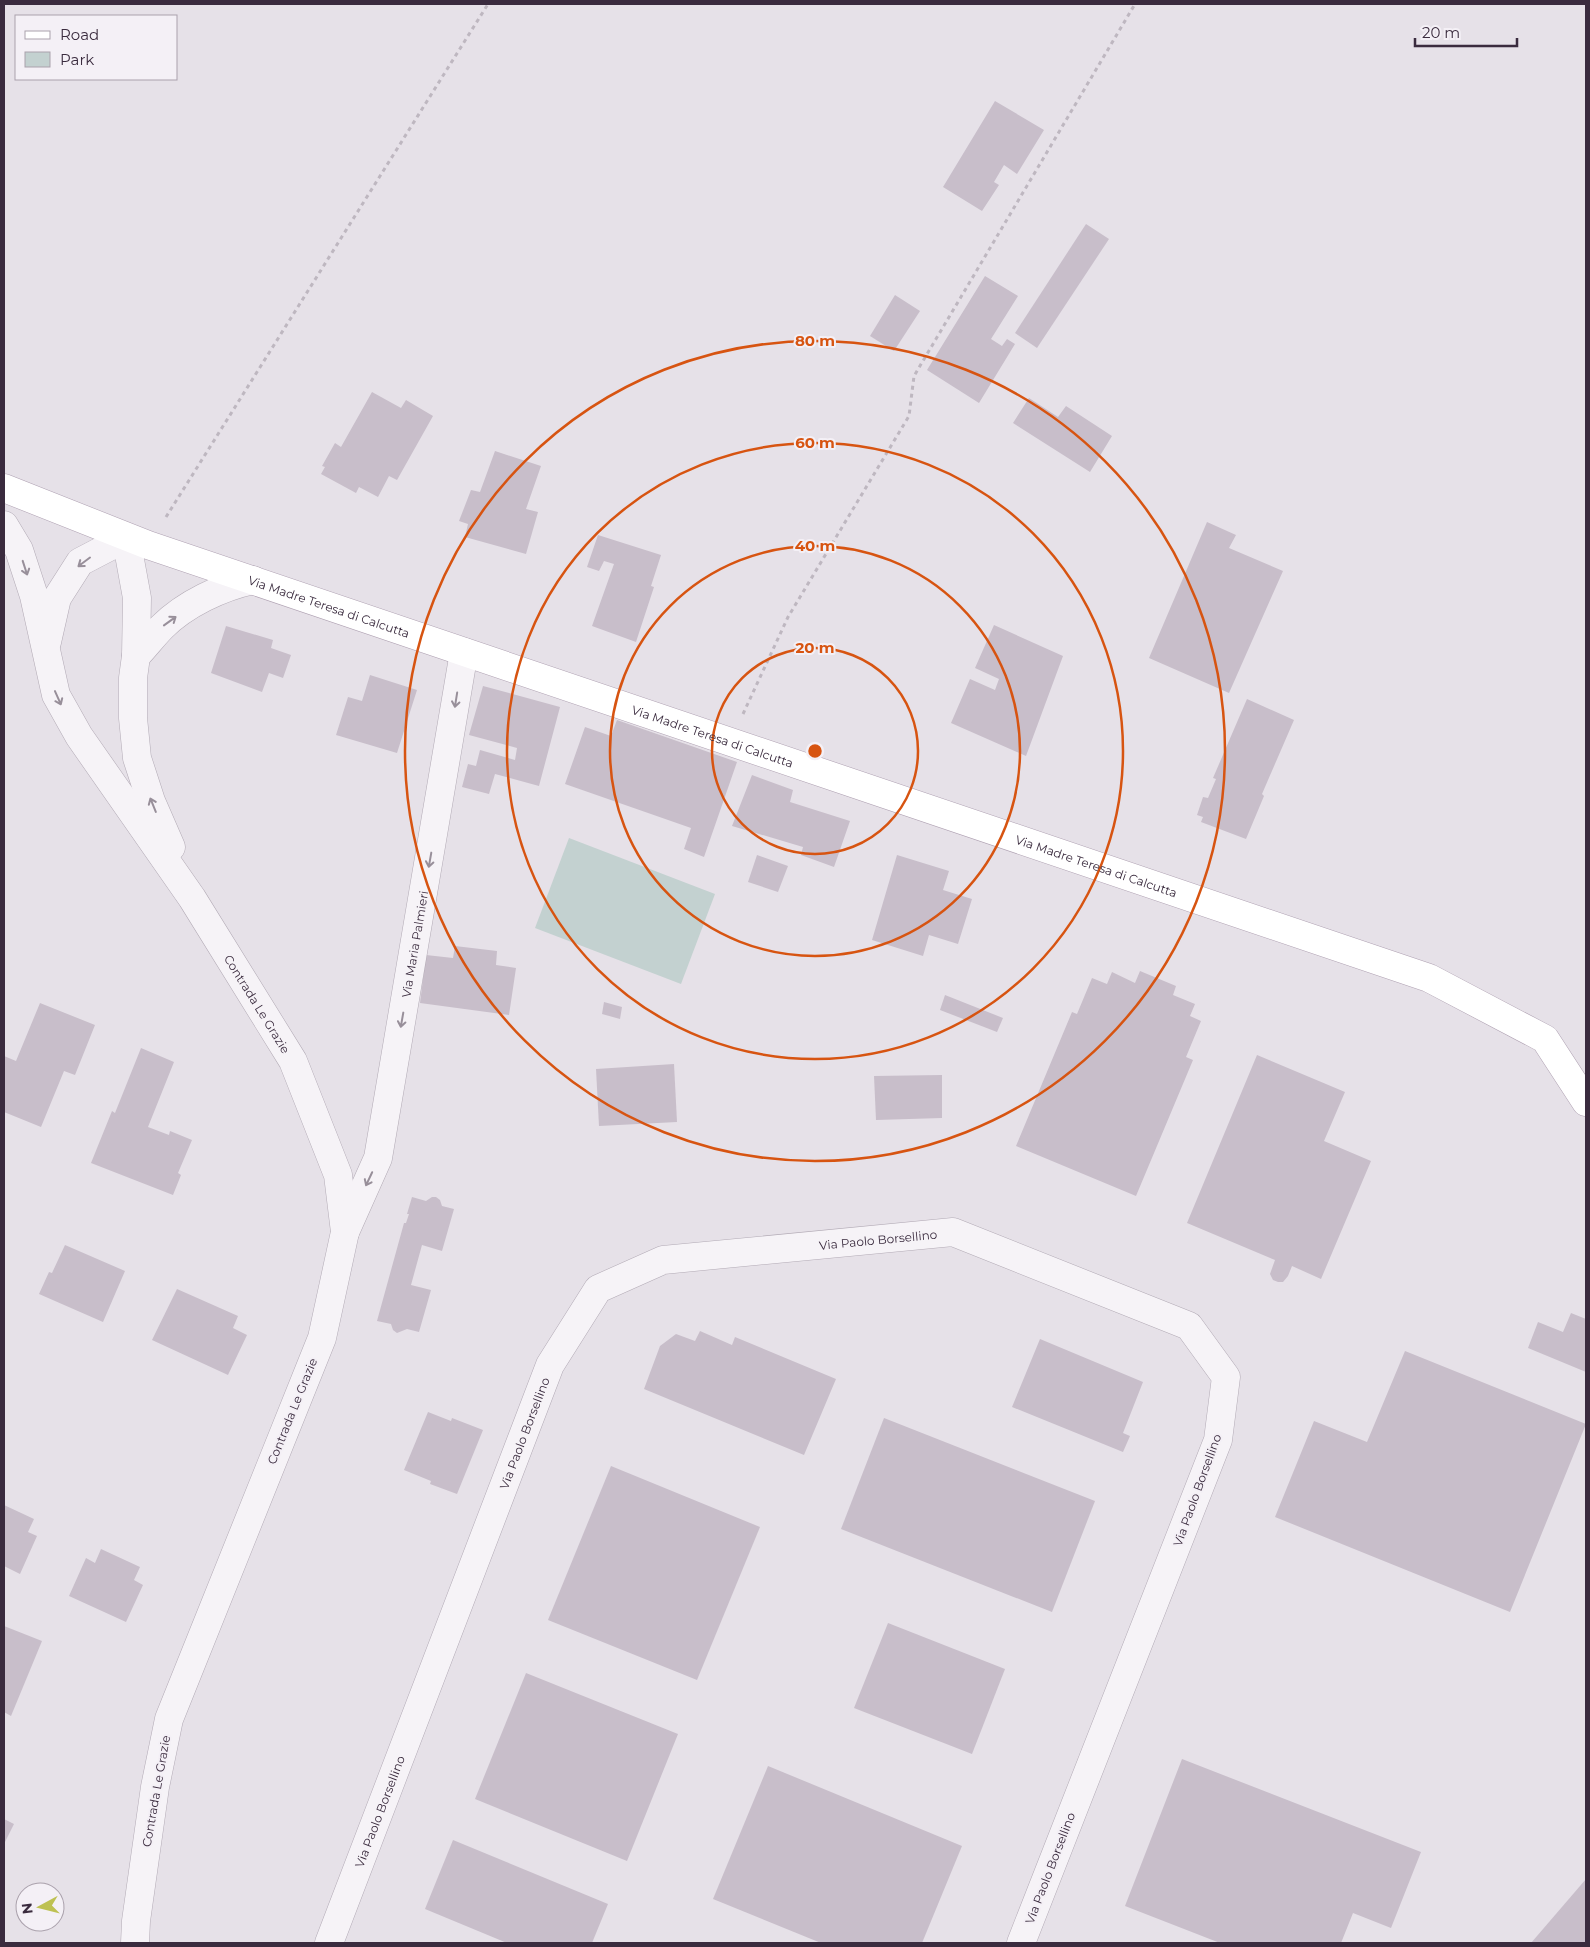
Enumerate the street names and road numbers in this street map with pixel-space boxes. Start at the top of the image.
street label: Via Madre Teresa di Calcutta [246,572,412,640]
street label: Via Madre Teresa di Calcutta [630,702,795,770]
street label: Via Madre Teresa di Calcutta [1014,831,1179,900]
street label: Via Maria Palmieri [398,889,431,999]
street label: Contrada Le Grazie [221,952,294,1056]
street label: Via Paolo Borsellino [818,1226,938,1252]
street label: Contrada Le Grazie [264,1356,320,1466]
street label: Via Paolo Borsellino [496,1375,552,1491]
street label: Via Paolo Borsellino [1170,1432,1224,1548]
street label: Contrada Le Grazie [139,1734,173,1848]
street label: Via Paolo Borsellino [351,1753,408,1869]
street label: Via Paolo Borsellino [1022,1810,1078,1926]

